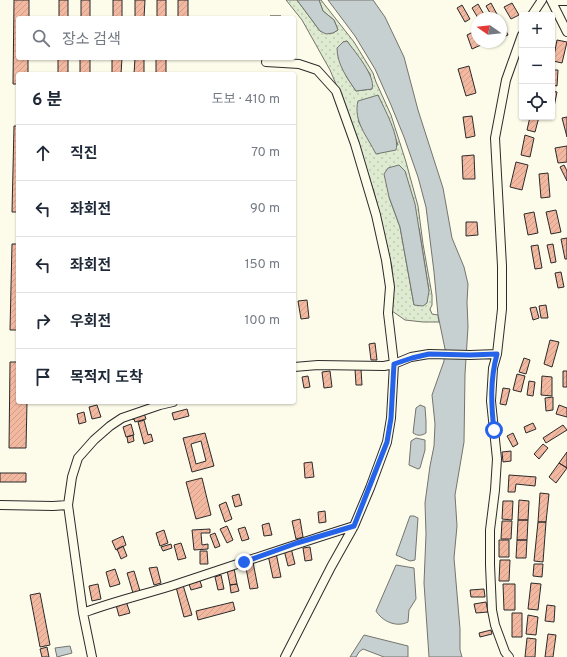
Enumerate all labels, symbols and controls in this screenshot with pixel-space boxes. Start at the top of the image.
north arrow [471,12,507,48]
map controls [519,12,555,120]
button: + [519,12,555,48]
search box [16,16,296,60]
icon: search [30,27,52,49]
text: 장소 검색 [62,31,121,50]
button: − [519,48,555,84]
button: locate [519,84,555,120]
text: 6 분 [32,90,62,112]
text: 도보 · 410 m [212,92,280,108]
icon: ahead [32,142,54,164]
text: 직진 [70,145,98,164]
text: 70 m [251,145,280,161]
icon: left [32,198,54,220]
text: 좌회전 [70,201,111,220]
text: 90 m [250,201,280,217]
icon: left [32,254,54,276]
text: 좌회전 [70,257,111,276]
text: 150 m [245,257,280,273]
icon: right [32,310,54,332]
text: 우회전 [70,313,111,332]
text: 100 m [244,313,280,329]
icon: arrive [32,366,54,388]
text: 목적지 도착 [70,369,143,388]
route start [485,421,503,439]
route end [235,553,253,571]

